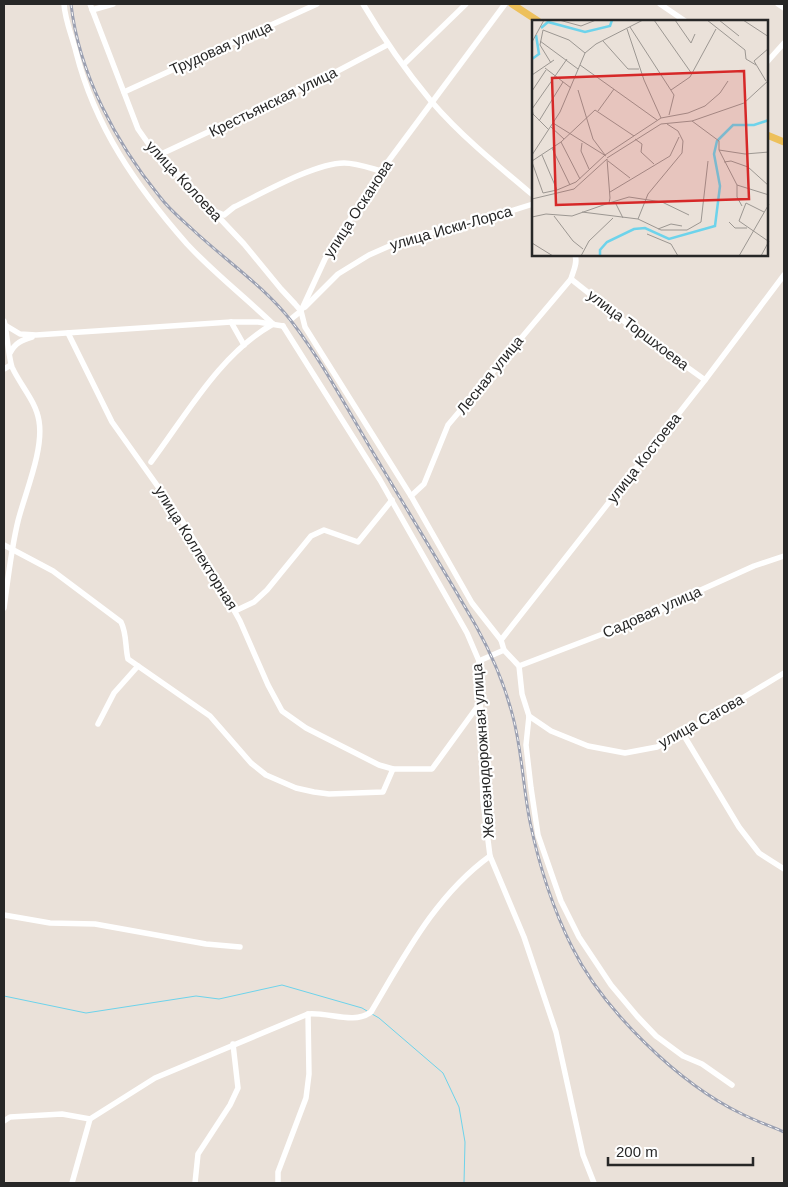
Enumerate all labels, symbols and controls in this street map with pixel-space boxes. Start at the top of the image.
street label: Трудовая улица [167,17,275,78]
inset map [532,20,768,256]
street label: Крестьянская улица [206,63,340,140]
street label: улица Колоева [143,137,226,225]
street label: улица Осканова [320,156,396,261]
street label: улица Иски-Лорса [388,202,514,253]
street label: улица Торшхоева [584,286,693,374]
street label: Лесная улица [453,332,527,417]
street label: улица Костоева [603,409,684,506]
street label: улица Коллекторная [151,483,241,613]
street label: Садовая улица [600,582,704,641]
street label: Железнодорожная улица [468,662,497,839]
street label: улица Сагова [655,690,747,751]
scale bar [608,1134,753,1166]
text: 200 m [616,1143,658,1160]

